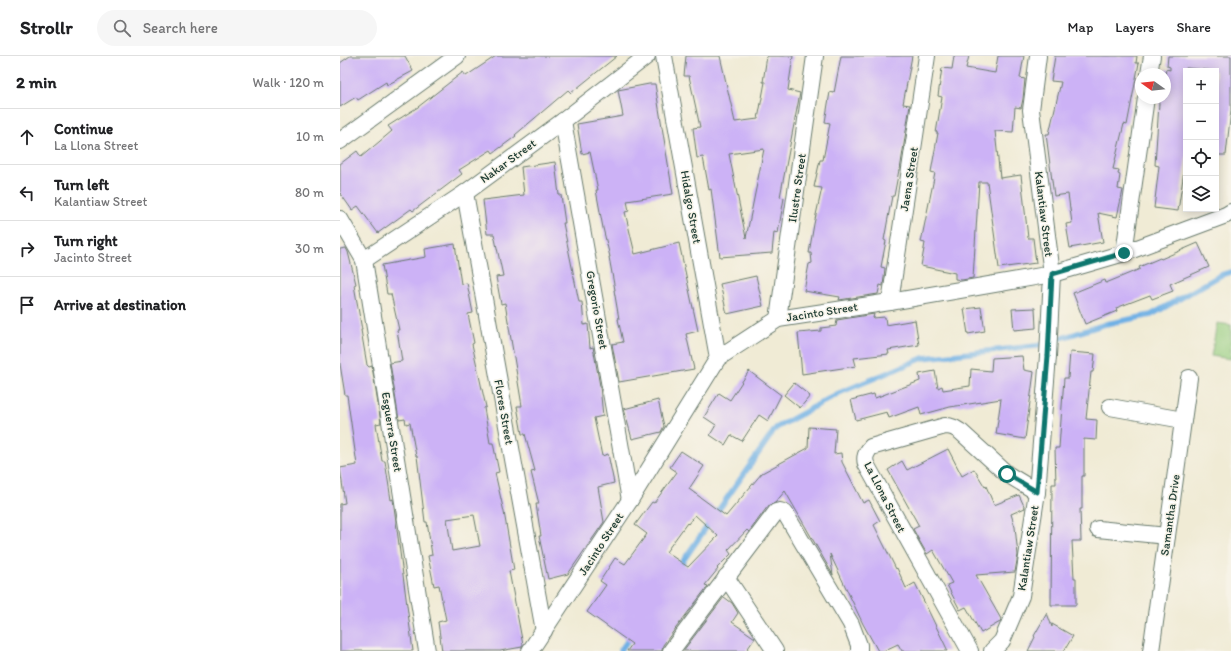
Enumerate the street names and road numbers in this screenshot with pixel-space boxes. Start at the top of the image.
street label: Nakar Street [477,136,539,186]
street label: Jaena Street [897,145,921,212]
street label: Ilustre Street [785,152,809,223]
street label: Hidalgo Street [678,169,704,245]
street label: Kalantiaw Street [1032,170,1056,258]
street label: Gregorio Street [583,270,611,351]
street label: Jacinto Street [785,299,859,325]
street label: Flores Street [491,378,517,446]
street label: Esguerra Street [379,391,405,473]
street label: La Llona Street [861,459,909,535]
street label: Samantha Drive [1157,473,1183,557]
street label: Kalantiaw Street [1014,504,1042,592]
street label: Jacinto Street [576,510,627,578]

